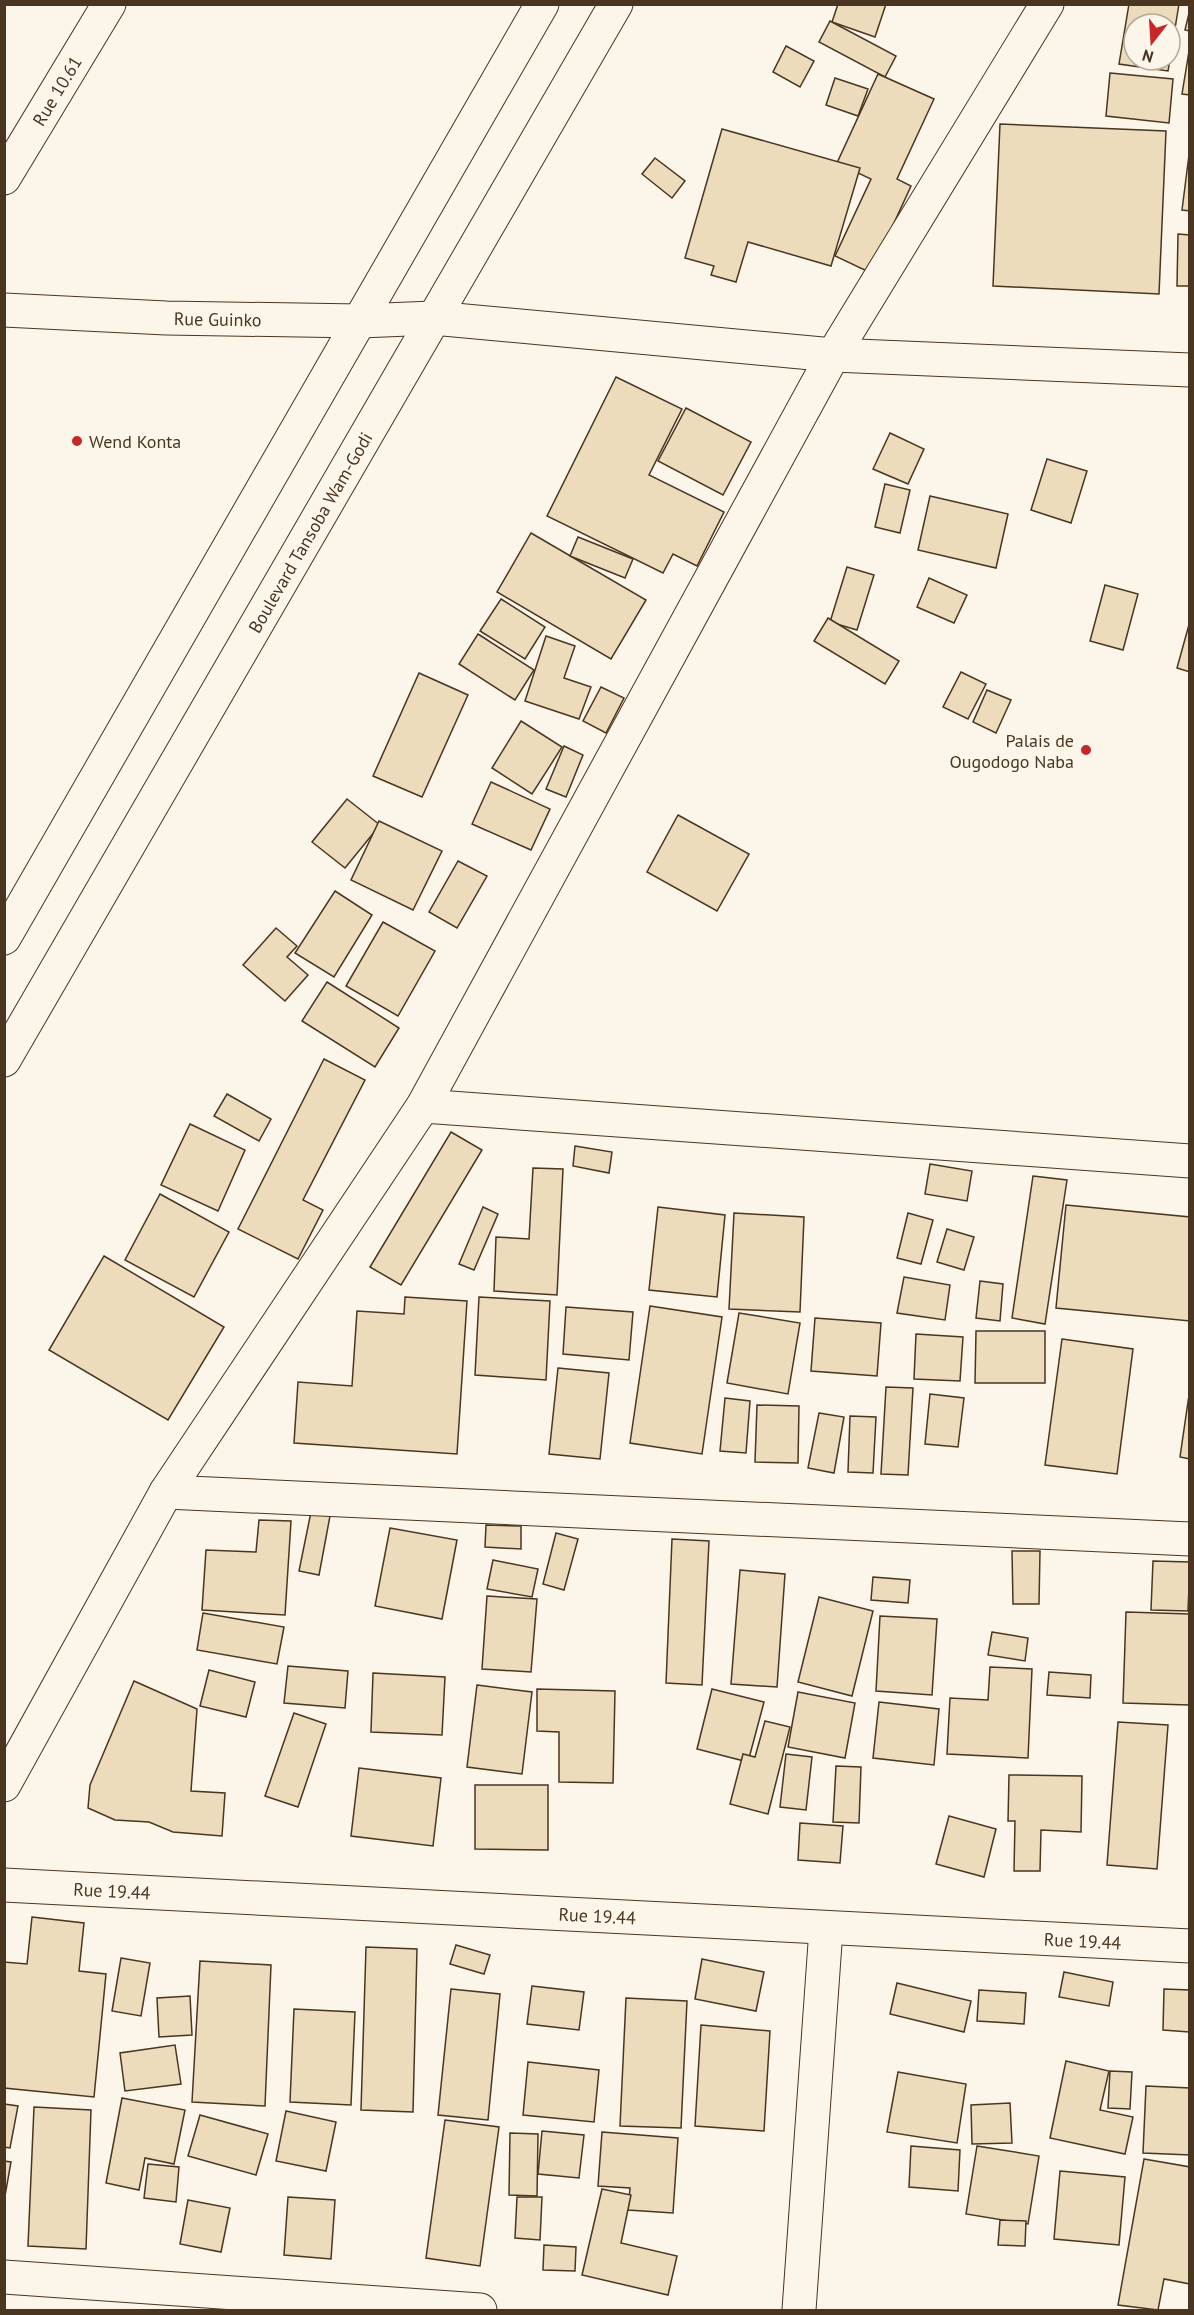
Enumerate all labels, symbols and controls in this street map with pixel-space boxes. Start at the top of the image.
north arrow [1122,12,1182,72]
text: N [1140,45,1156,67]
street label: Rue 10.61 [27,52,87,130]
street label: Rue Guinko [174,307,262,331]
street label: Boulevard Tansoba Wam-Godi [243,428,377,637]
place label: Wend Konta [89,430,181,453]
marker: Wend Konta [70,434,84,448]
place label: Palais de Ougodogo Naba [950,729,1074,773]
marker: Palais de Ougodogo Naba [1079,743,1093,757]
street label: Rue 19.44 [73,1877,151,1904]
street label: Rue 19.44 [558,1902,637,1929]
street label: Rue 19.44 [1043,1927,1122,1954]

